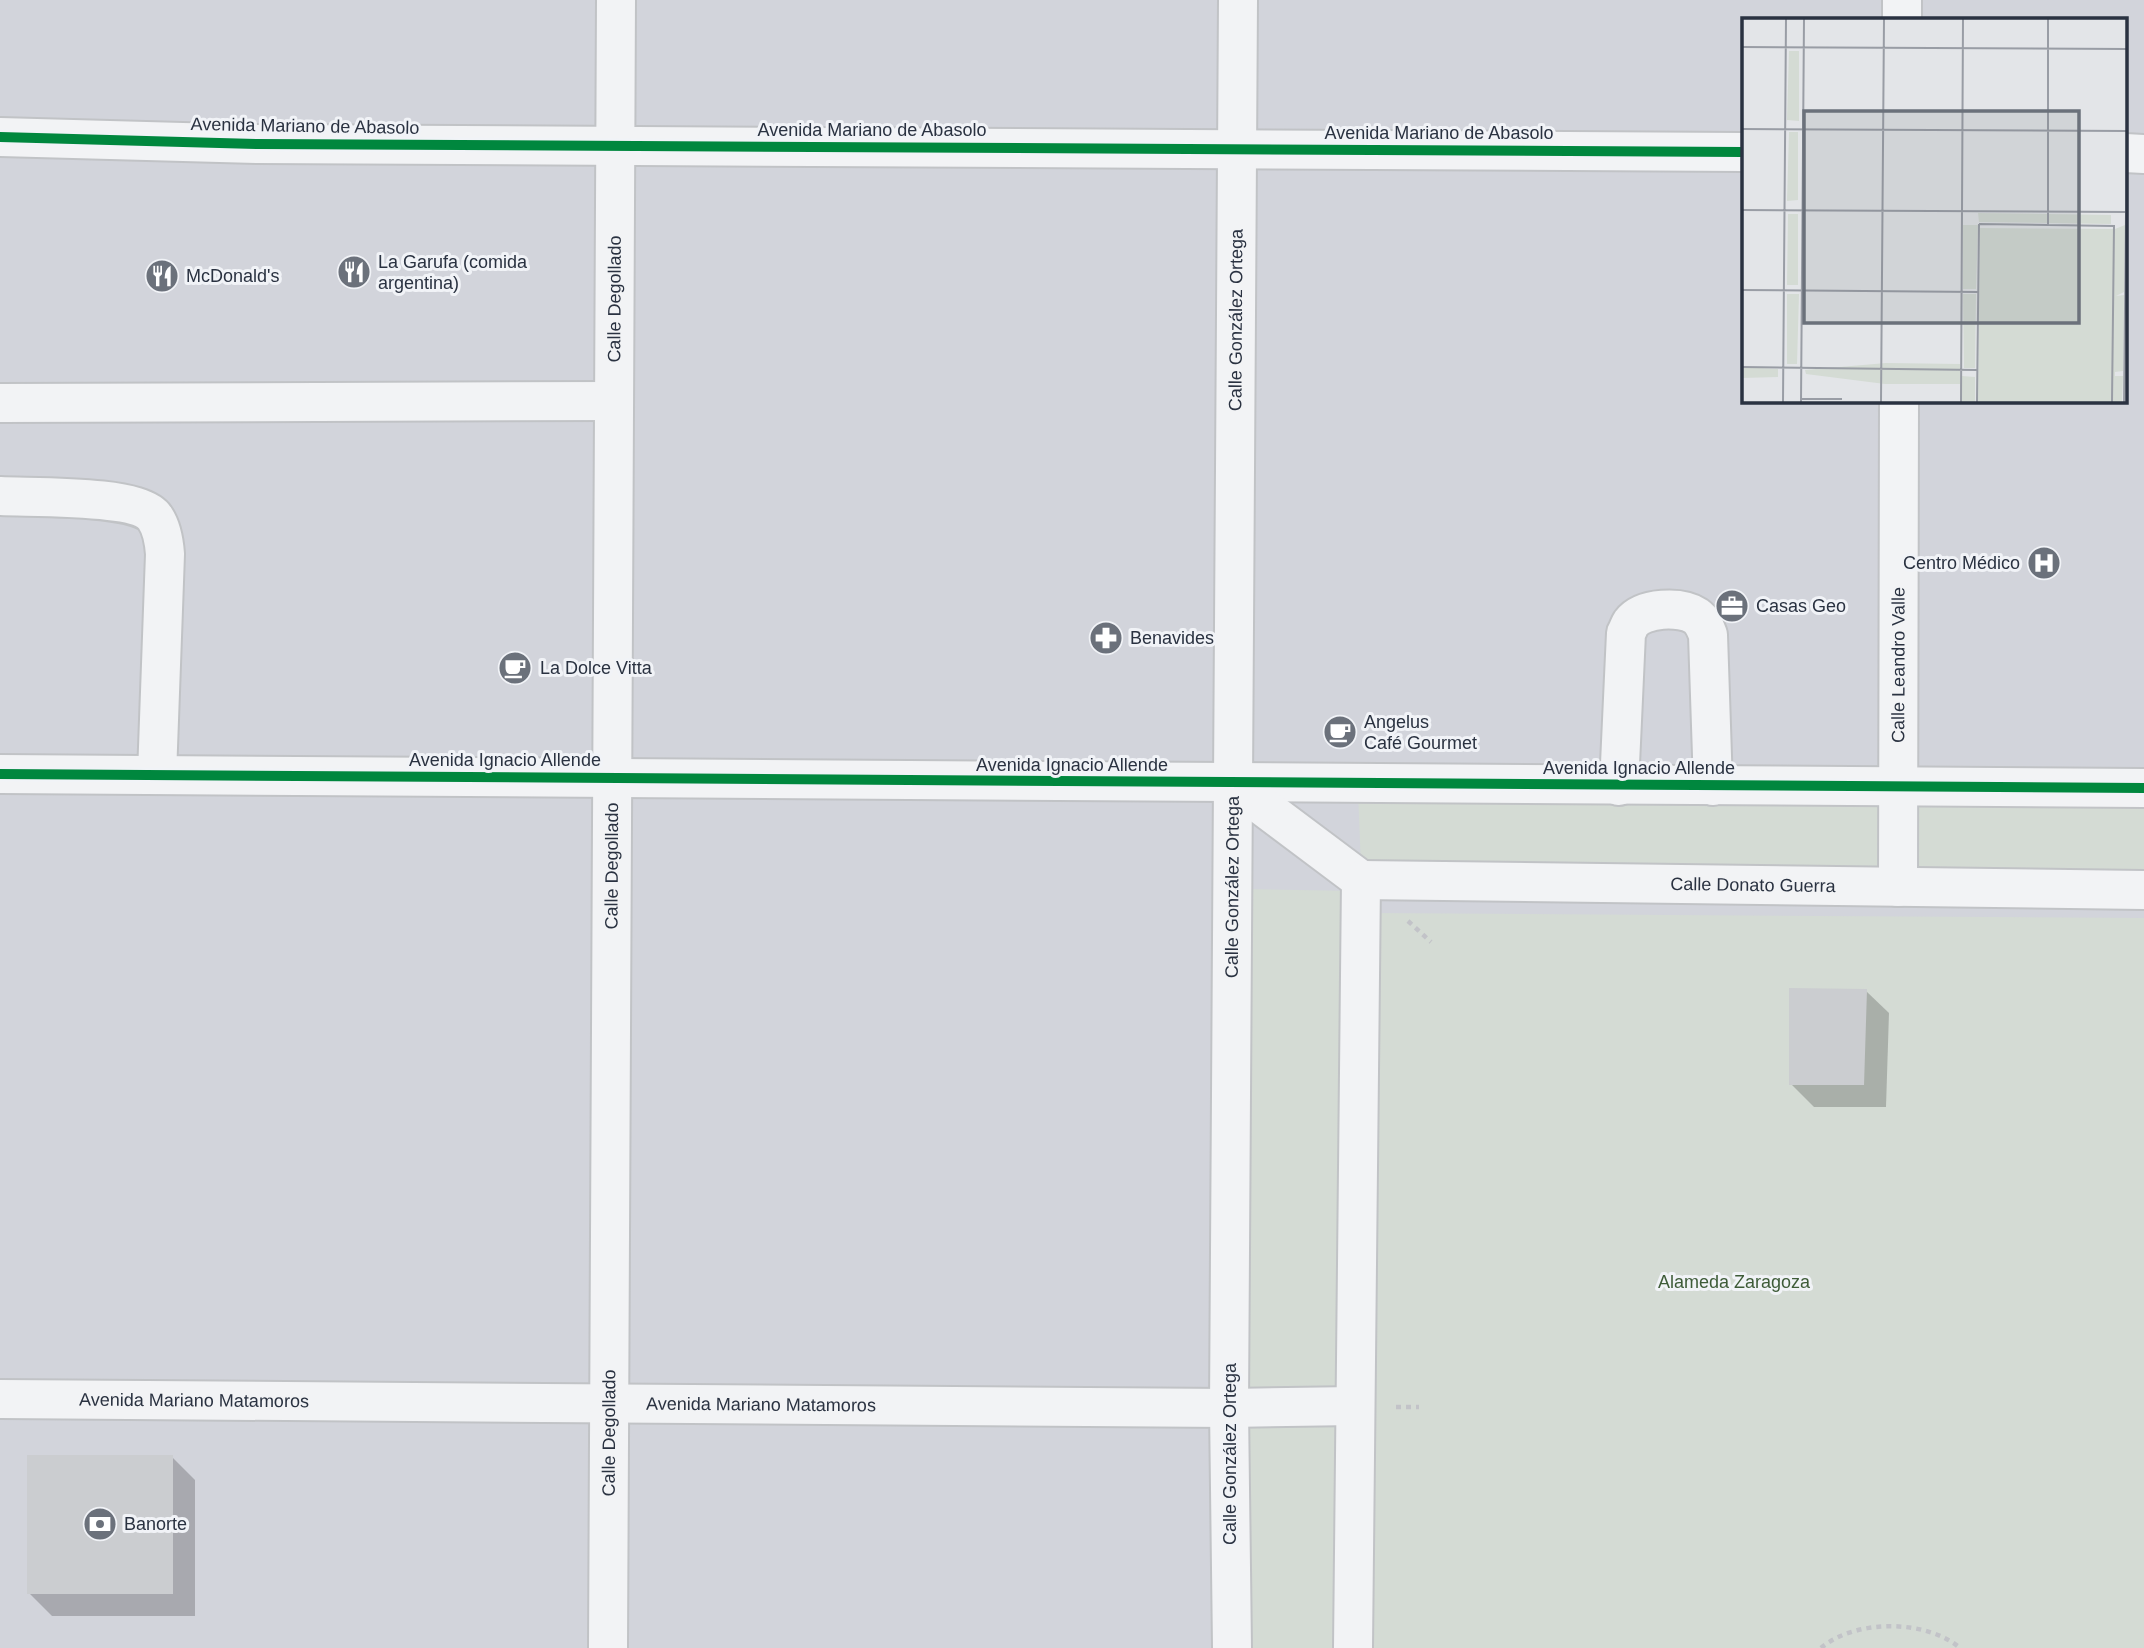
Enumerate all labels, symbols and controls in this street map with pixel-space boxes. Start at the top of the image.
inset map [1742,18,2126,402]
street label: Avenida Mariano de Abasolo [190,114,420,138]
street label: Avenida Mariano de Abasolo [758,120,986,140]
street label: Avenida Mariano de Abasolo [1325,123,1553,143]
street label: Calle González Ortega [1225,228,1247,411]
street label: Calle Degollado [604,235,625,363]
place label: La Garufa (comida argentina) [378,252,528,293]
restaurant icon: La Garufa (comida argentina) [335,253,373,291]
restaurant icon: McDonald's [143,257,181,295]
place label: McDonald's [186,266,279,286]
hospital icon: Centro Médico [2025,544,2063,582]
place label: Centro Médico [1903,553,2020,573]
office icon: Casas Geo [1713,587,1751,625]
street label: Calle Leandro Valle [1888,587,1909,743]
place label: Casas Geo [1756,596,1846,616]
pharmacy icon: Benavides [1087,619,1125,657]
place label: Benavides [1130,628,1214,648]
cafe icon: La Dolce Vitta [496,649,534,687]
place label: La Dolce Vitta [540,658,653,678]
place label: Angelus Café Gourmet [1364,712,1477,753]
cafe icon: Angelus Café Gourmet [1321,713,1359,751]
street label: Avenida Ignacio Allende [409,750,601,770]
street label: Avenida Ignacio Allende [976,755,1168,775]
street label: Avenida Ignacio Allende [1543,758,1735,778]
street label: Calle González Ortega [1222,795,1243,978]
street label: Calle Degollado [601,802,622,930]
street label: Calle Donato Guerra [1670,874,1837,896]
park label: Alameda Zaragoza [1658,1272,1811,1292]
street label: Calle González Ortega [1220,1362,1240,1545]
street label: Calle Degollado [599,1369,619,1497]
street label: Avenida Mariano Matamoros [79,1390,309,1411]
street label: Avenida Mariano Matamoros [646,1394,876,1415]
bank icon: Banorte [81,1505,119,1543]
place label: Banorte [124,1514,187,1534]

